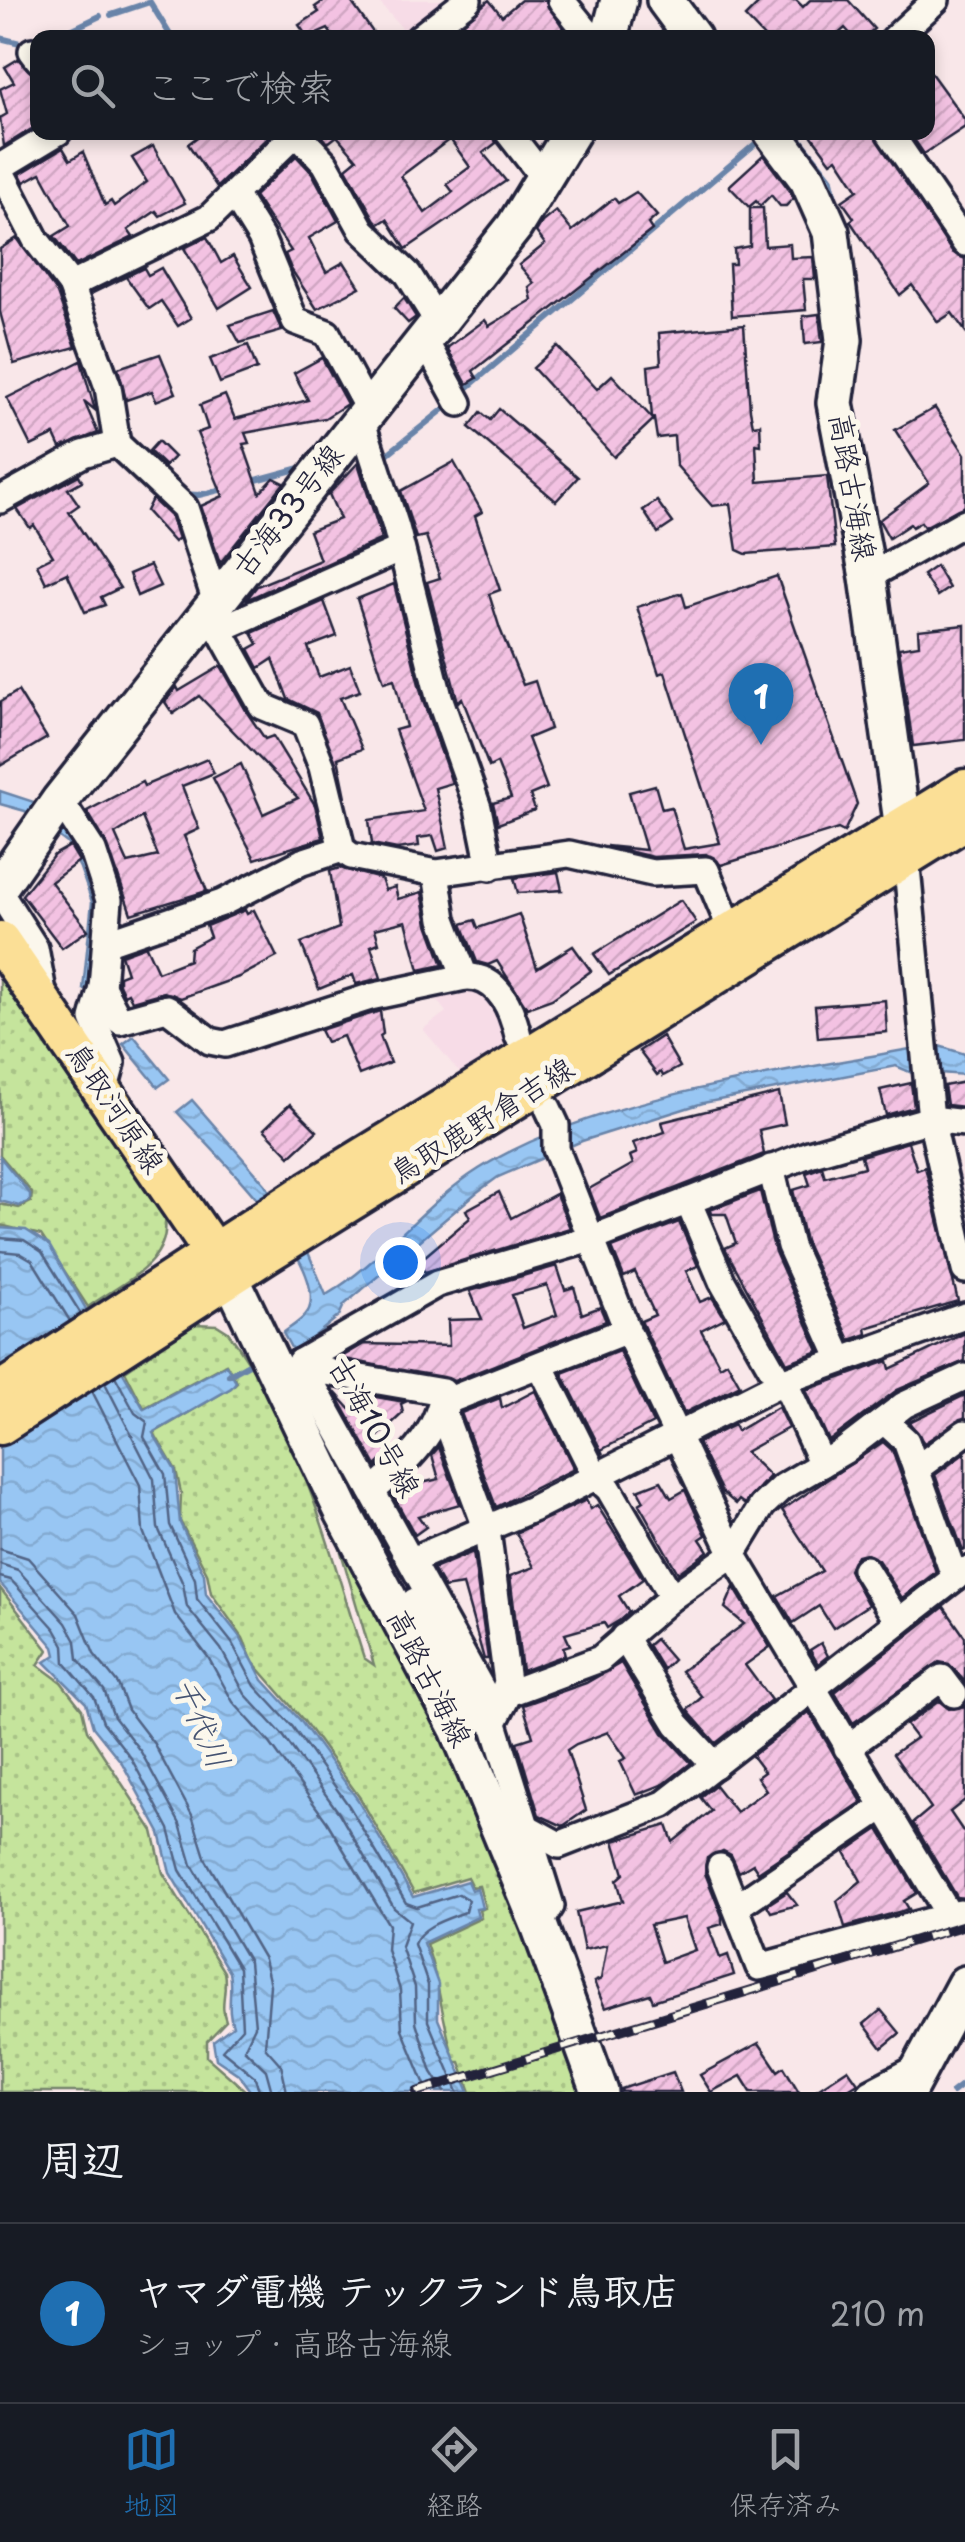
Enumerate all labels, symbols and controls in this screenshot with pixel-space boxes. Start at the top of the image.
search box [30,30,935,140]
text: ここで検索 [145,57,335,114]
icon: search [65,58,120,113]
street label: 高路古海線 [819,409,890,564]
street label: 古海33号線 [219,433,353,586]
pin: 1 [728,662,794,745]
street label: 鳥取河原線 [56,1032,178,1181]
street label: 鳥取鹿野倉吉線 [380,1044,582,1194]
your location [375,1237,426,1288]
street label: 古海10号線 [319,1347,434,1505]
street label: 高路古海線 [377,1600,485,1754]
water label: 千代川 [161,1669,244,1776]
text: 周辺 [40,2126,124,2189]
text: ヤマダ電機 テックランド鳥取店 [135,2261,679,2318]
text: 1 [65,2289,80,2337]
text: 210 m [830,2289,925,2337]
text: ショップ · 高路古海線 [135,2318,452,2366]
tab: 地図 [123,2422,180,2525]
tab: 経路 [426,2422,483,2525]
tab: 保存済み [729,2422,842,2525]

